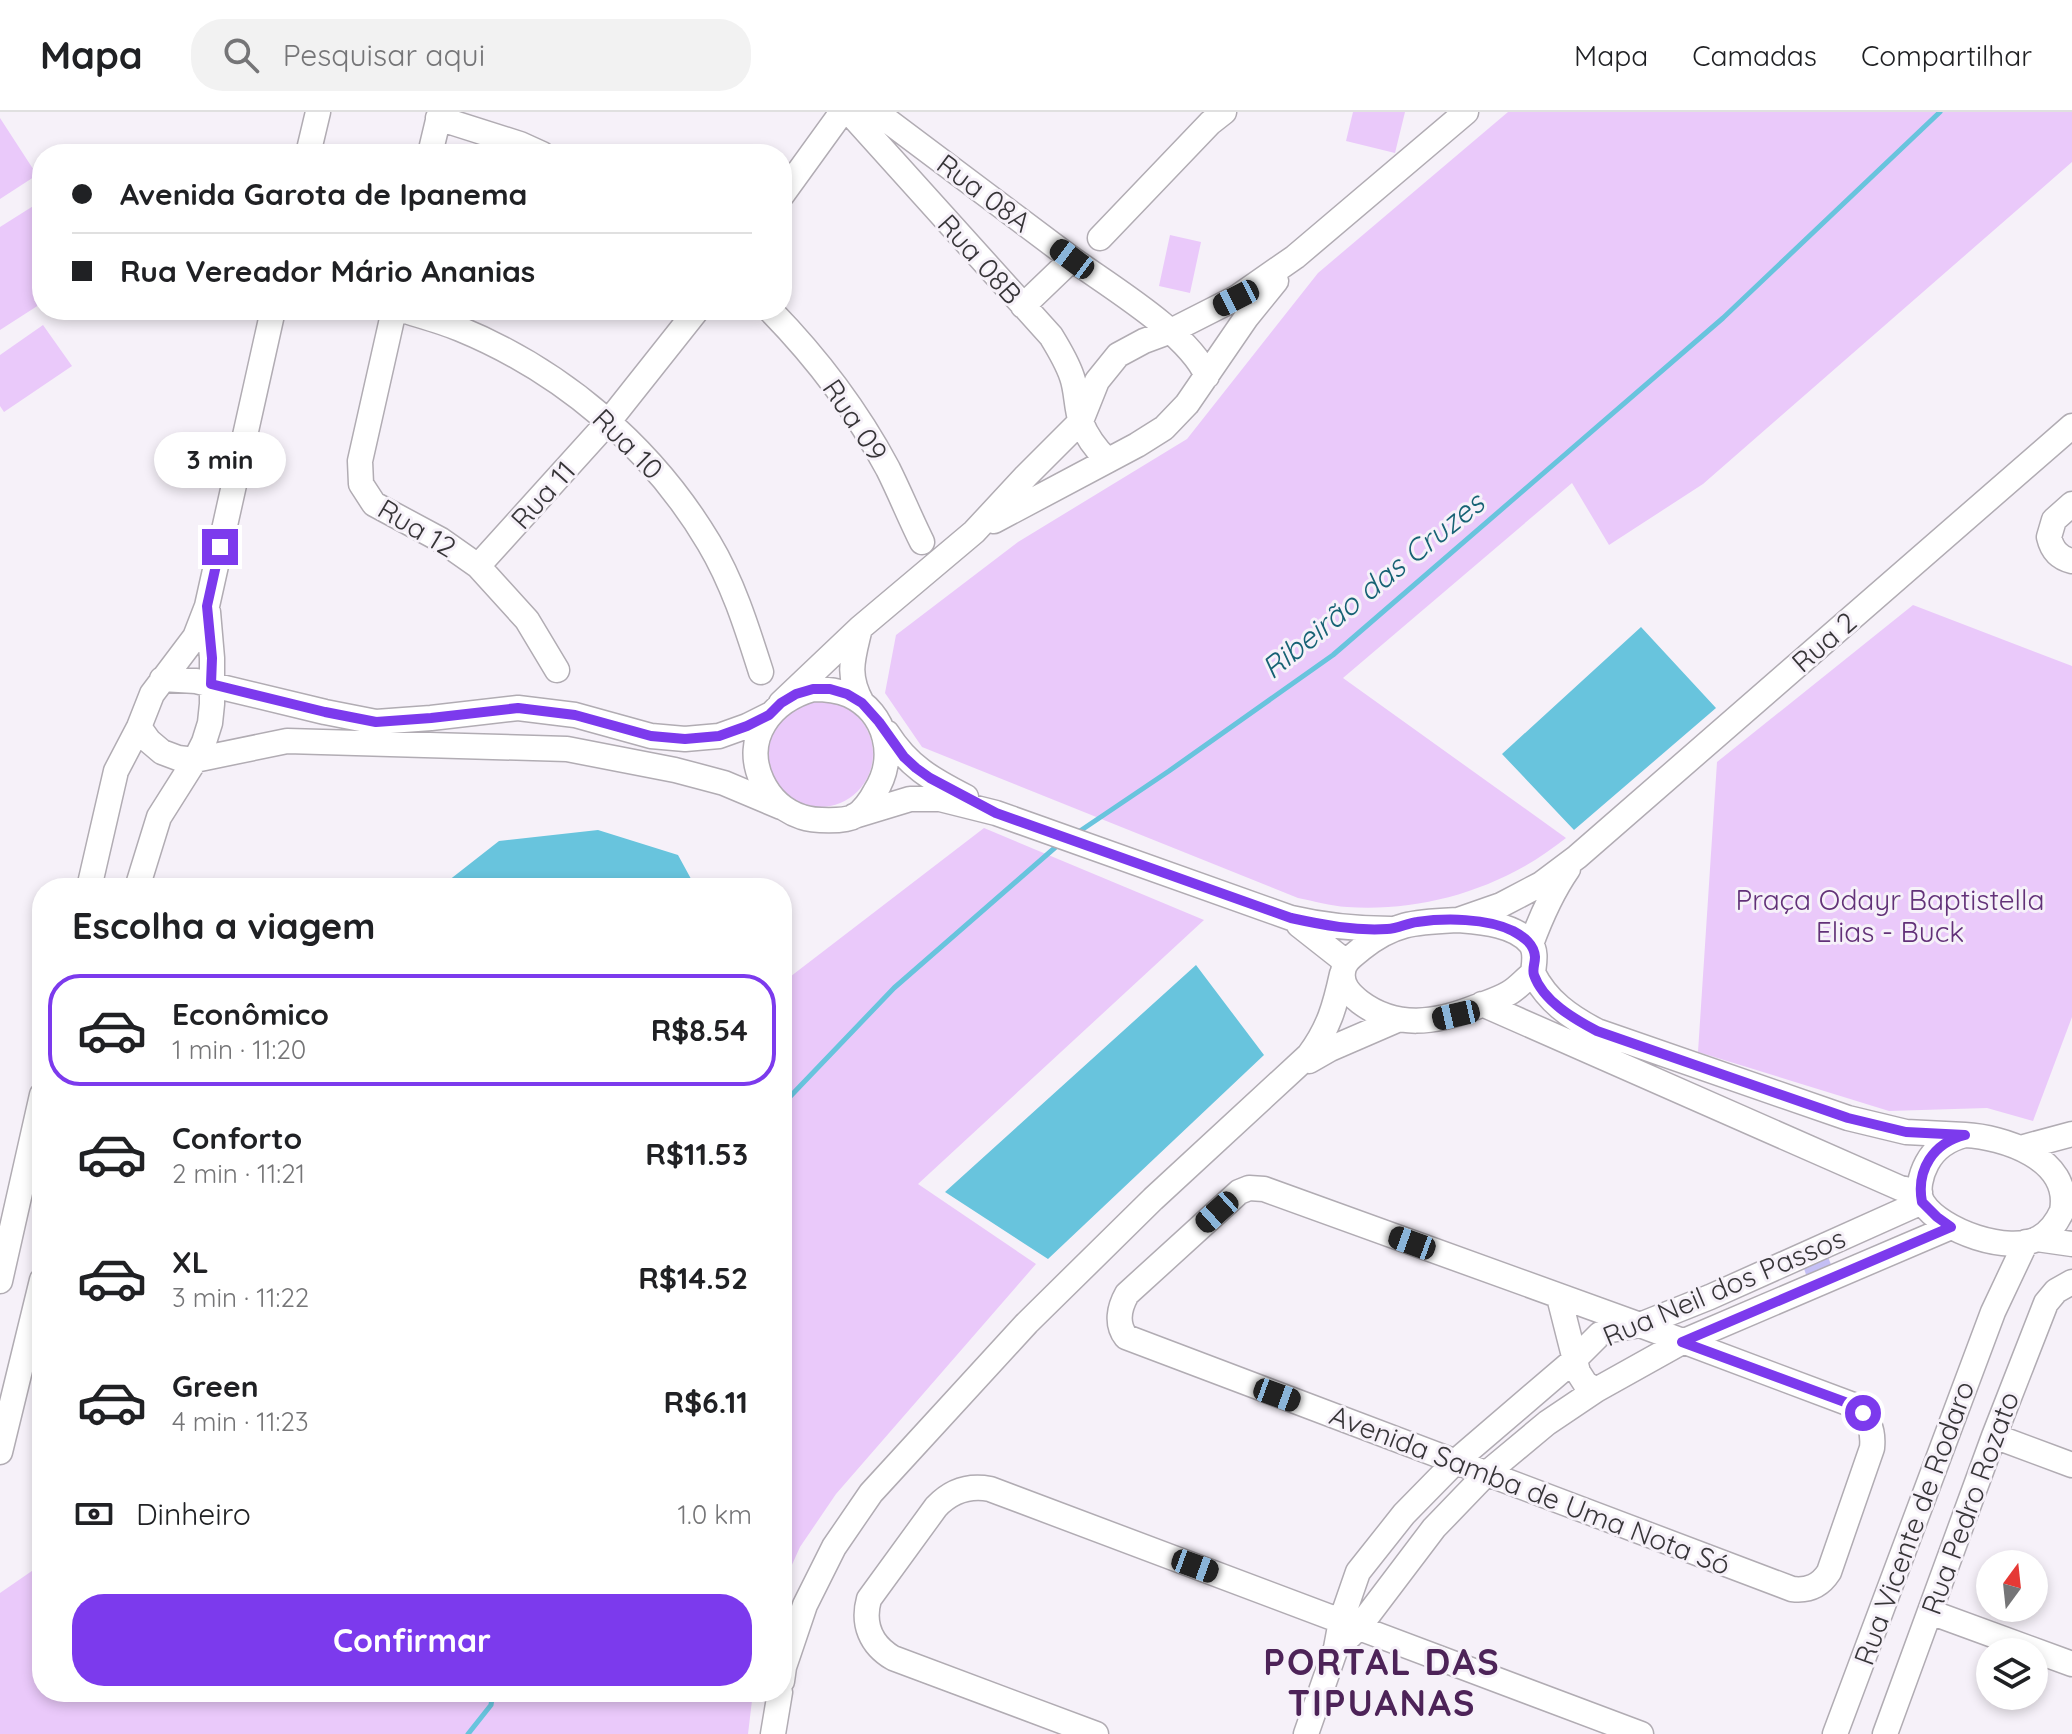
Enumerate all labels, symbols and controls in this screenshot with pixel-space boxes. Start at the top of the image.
search box [191,19,751,91]
text: Mapa [40,31,143,79]
icon: search [219,33,263,77]
text: Pesquisar aqui [283,36,485,74]
text: Mapa [1574,38,1648,73]
text: Camadas [1692,38,1817,73]
text: Compartilhar [1861,38,2032,73]
street label: Rua 08A [930,146,1038,239]
text: Avenida Garota de Ipanema [120,175,527,213]
street label: Rua 08B [931,206,1030,311]
car [1046,235,1098,283]
text: Rua Vereador Mário Ananias [120,252,535,290]
car [1209,276,1263,320]
street label: Rua 09 [815,372,895,467]
street label: Rua 10 [586,401,671,486]
callout: 3 min [154,431,286,487]
text: 3 min [187,443,253,476]
street label: Rua 11 [503,453,582,536]
water label: Ribeirão das Cruzes [1253,483,1493,687]
street label: Rua 12 [372,491,463,564]
route end [202,529,238,565]
street label: Rua 2 [1784,604,1863,679]
park label: Praça Odayr Baptistella Elias - Buck [1736,882,2044,949]
text: Escolha a viagem [72,903,375,948]
icon: car [76,994,148,1066]
text: Econômico [172,995,329,1033]
car [1430,998,1482,1032]
text: R$8.54 [651,1011,748,1049]
text: 1 min · 11:20 [172,1033,306,1066]
icon: car [76,1118,148,1190]
text: Conforto [172,1119,302,1157]
text: R$11.53 [645,1135,748,1173]
text: 2 min · 11:21 [172,1157,305,1190]
car [1191,1187,1243,1237]
street label: Rua Neil dos Passos [1597,1220,1850,1353]
car [1385,1224,1439,1262]
icon: car [76,1242,148,1314]
text: XL [172,1243,209,1281]
text: R$14.52 [638,1259,748,1297]
text: 3 min · 11:22 [172,1281,309,1314]
icon: car [76,1366,148,1438]
text: Green [172,1367,259,1405]
car [1250,1376,1304,1414]
street label: Rua Vicente de Rodaro [1846,1376,1981,1670]
text: R$6.11 [664,1383,748,1421]
street label: Rua Pedro Rozato [1913,1387,2026,1619]
route start [1845,1395,1881,1431]
street label: Avenida Samba de Uma Nota Só [1325,1397,1735,1582]
text: 4 min · 11:23 [172,1405,309,1438]
icon: cash [72,1492,116,1536]
text: Dinheiro [136,1495,251,1533]
text: 1.0 km [677,1498,752,1531]
car [1168,1547,1222,1585]
north arrow [1976,1550,2048,1622]
map controls [1976,1550,2048,1710]
button: Confirmar [72,1594,752,1686]
button: layers [1976,1638,2048,1710]
district label: PORTAL DAS TIPUANAS [1263,1639,1501,1725]

